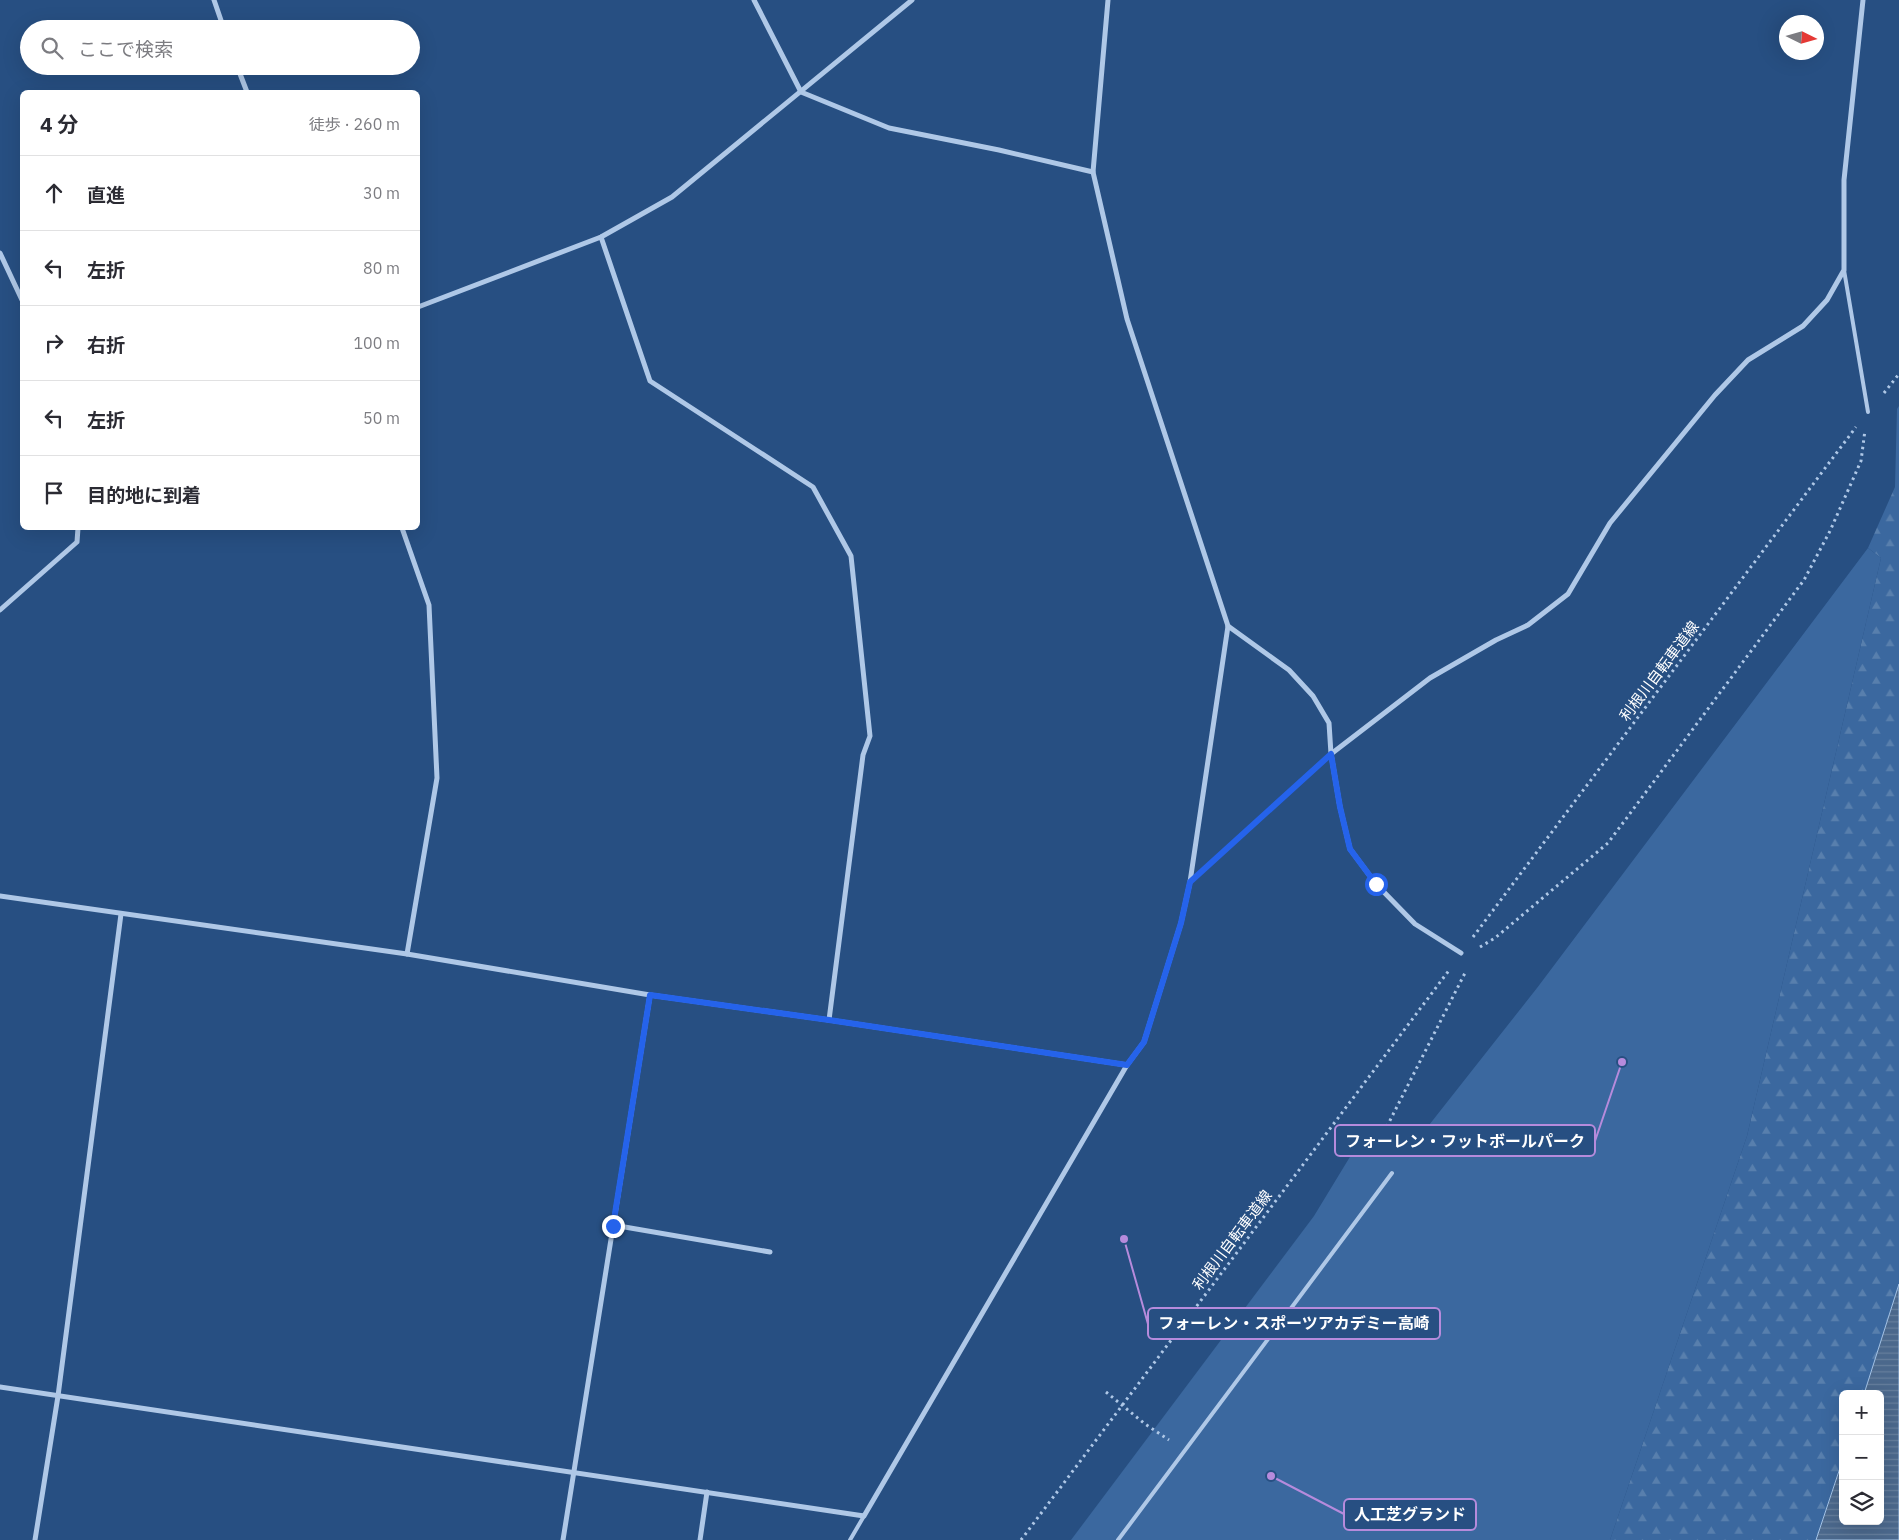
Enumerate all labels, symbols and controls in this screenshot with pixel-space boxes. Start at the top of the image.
north arrow [1779,15,1824,60]
search box [20,20,420,75]
icon: search [38,34,66,62]
text: ここで検索 [78,37,173,61]
text: 4 分 [40,110,79,138]
text: 徒歩 · 260 m [309,114,400,134]
icon: ahead [40,179,68,207]
text: 直進 [87,183,125,207]
text: 30 m [363,183,400,203]
icon: left [40,254,68,282]
text: 左折 [87,258,125,282]
text: 80 m [363,258,400,278]
icon: right [40,329,68,357]
text: 右折 [87,333,125,357]
text: 100 m [353,333,400,353]
icon: left [40,404,68,432]
text: 左折 [87,408,125,432]
text: 50 m [363,408,400,428]
icon: arrive [40,479,68,507]
text: 目的地に到着 [87,483,201,507]
street label: 利根川自転車道線 [1615,617,1703,725]
route start [1365,873,1388,896]
callout: フォーレン・フットボールパーク [1335,1125,1595,1156]
text: フォーレン・フットボールパーク [1345,1131,1585,1151]
street label: 利根川自転車道線 [1188,1186,1276,1294]
route end [602,1215,625,1238]
callout: フォーレン・スポーツアカデミー高崎 [1148,1308,1440,1339]
text: フォーレン・スポーツアカデミー高崎 [1158,1313,1430,1333]
map controls [1839,1390,1884,1525]
button: + [1839,1390,1884,1435]
button: − [1839,1435,1884,1480]
button: layers [1839,1480,1884,1525]
callout: 人工芝グランド [1344,1499,1476,1530]
text: 人工芝グランド [1354,1504,1466,1524]

